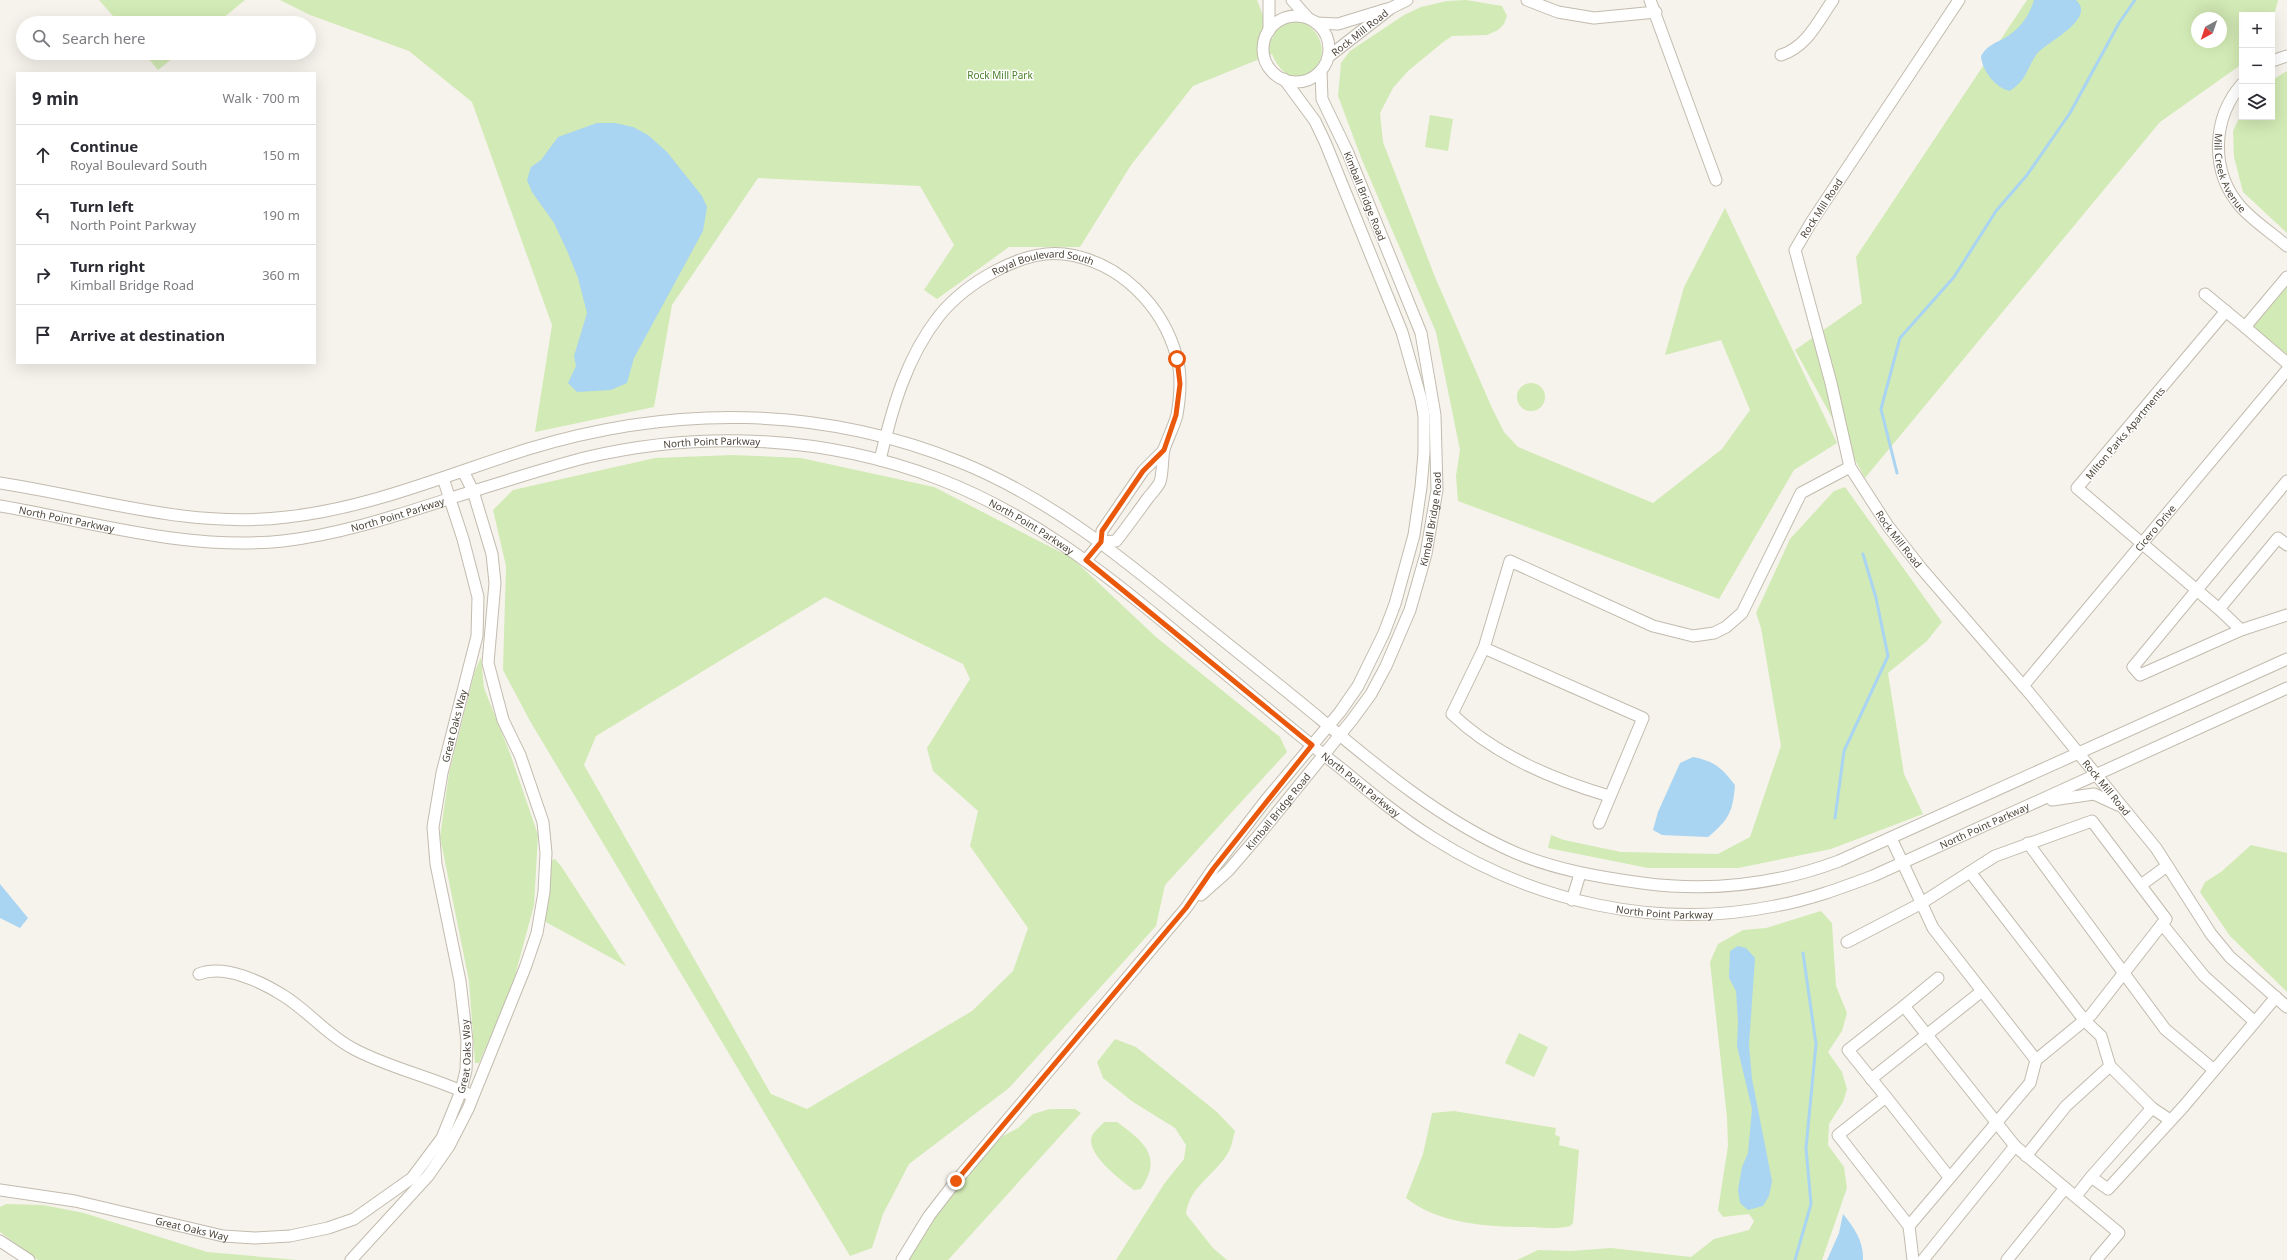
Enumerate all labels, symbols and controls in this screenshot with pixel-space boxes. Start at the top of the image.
street label: Rock Mill Road [1328,6,1391,59]
north arrow [2191,12,2227,48]
map controls [2239,12,2275,120]
button: + [2239,12,2275,48]
search box [16,16,316,60]
icon: search [30,27,52,49]
text: Search here [62,28,145,48]
button: − [2239,48,2275,84]
park label: Rock Mill Park [967,68,1033,82]
button: layers [2239,84,2275,120]
text: 9 min [32,87,79,110]
text: Walk · 700 m [222,89,300,107]
street label: Mill Creek Avenue [2211,133,2250,216]
text: Continue [70,136,138,156]
icon: ahead [32,144,54,166]
text: 150 m [262,146,300,164]
street label: Kimball Bridge Road [1341,149,1389,243]
text: Royal Boulevard South [70,156,207,174]
street label: Rock Mill Road [1796,175,1846,241]
text: Turn left [70,196,134,216]
icon: left [32,204,54,226]
text: 190 m [262,206,300,224]
text: North Point Parkway [70,216,196,234]
street label: Royal Boulevard South [989,246,1096,279]
text: Turn right [70,256,145,276]
icon: right [32,264,54,286]
text: 360 m [262,266,300,284]
text: Kimball Bridge Road [70,276,194,294]
icon: arrive [32,324,54,346]
text: Arrive at destination [70,325,225,345]
route start [1168,350,1186,368]
street label: Milton Parks Apartments [2082,384,2168,482]
street label: North Point Parkway [663,434,762,451]
street label: Kimball Bridge Road [1416,472,1444,568]
street label: North Point Parkway [349,493,447,535]
street label: North Point Parkway [987,495,1078,558]
street label: Cicero Drive [2132,501,2179,554]
street label: North Point Parkway [18,503,117,536]
street label: Rock Mill Road [1873,508,1925,571]
street label: Great Oaks Way [438,687,470,764]
street label: North Point Parkway [1319,749,1404,821]
street label: Rock Mill Road [2079,757,2134,818]
street label: Kimball Bridge Road [1242,770,1314,853]
street label: North Point Parkway [1937,799,2032,852]
street label: North Point Parkway [1615,902,1714,922]
street label: Great Oaks Way [454,1018,474,1095]
route end [947,1172,965,1190]
street label: Great Oaks Way [154,1213,230,1243]

